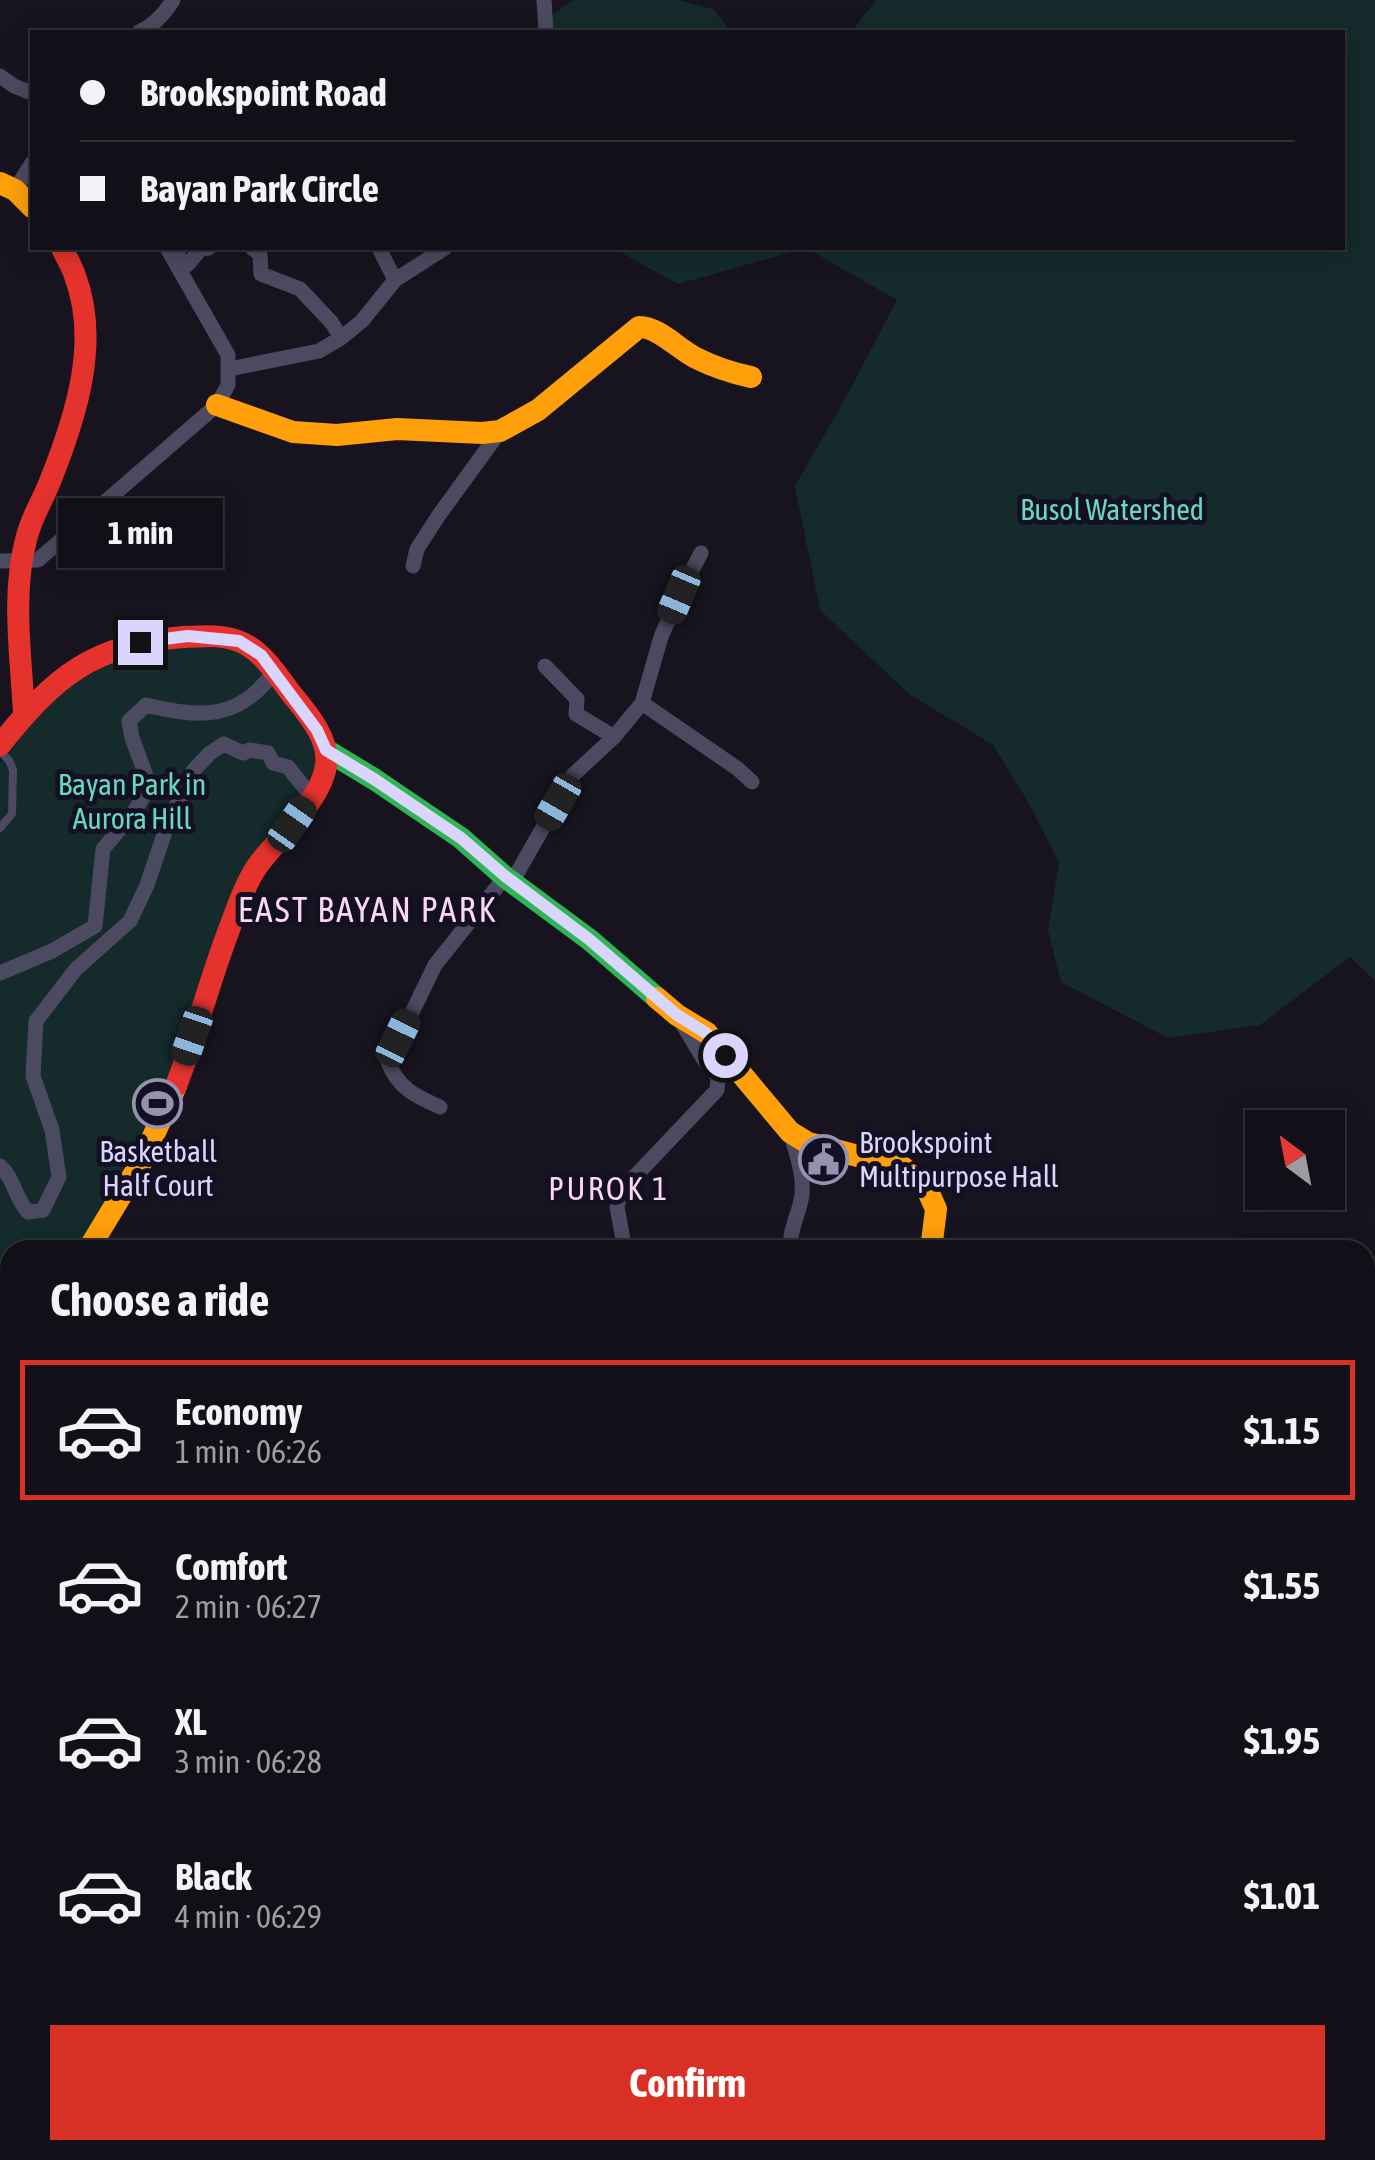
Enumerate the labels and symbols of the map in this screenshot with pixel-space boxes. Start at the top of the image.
park label: Busol Watershed [1020,492,1204,526]
callout: 1 min [58,497,222,567]
car [653,562,705,628]
route end [118,620,163,665]
park label: Bayan Park in Aurora Hill [58,767,206,835]
car [530,769,586,835]
car [263,791,321,857]
district label: EAST BAYAN PARK [238,889,498,929]
car [168,1003,216,1069]
car [371,1004,425,1072]
route start [703,1033,748,1078]
sports icon: Basketball Half Court [132,1077,184,1129]
north arrow [1245,1110,1345,1210]
place label: Brookspoint Multipurpose Hall [859,1125,1059,1193]
place label: Basketball Half Court [99,1134,217,1202]
public building icon: Brookspoint Multipurpose Hall [798,1134,850,1186]
district label: PUROK 1 [548,1170,670,1207]

